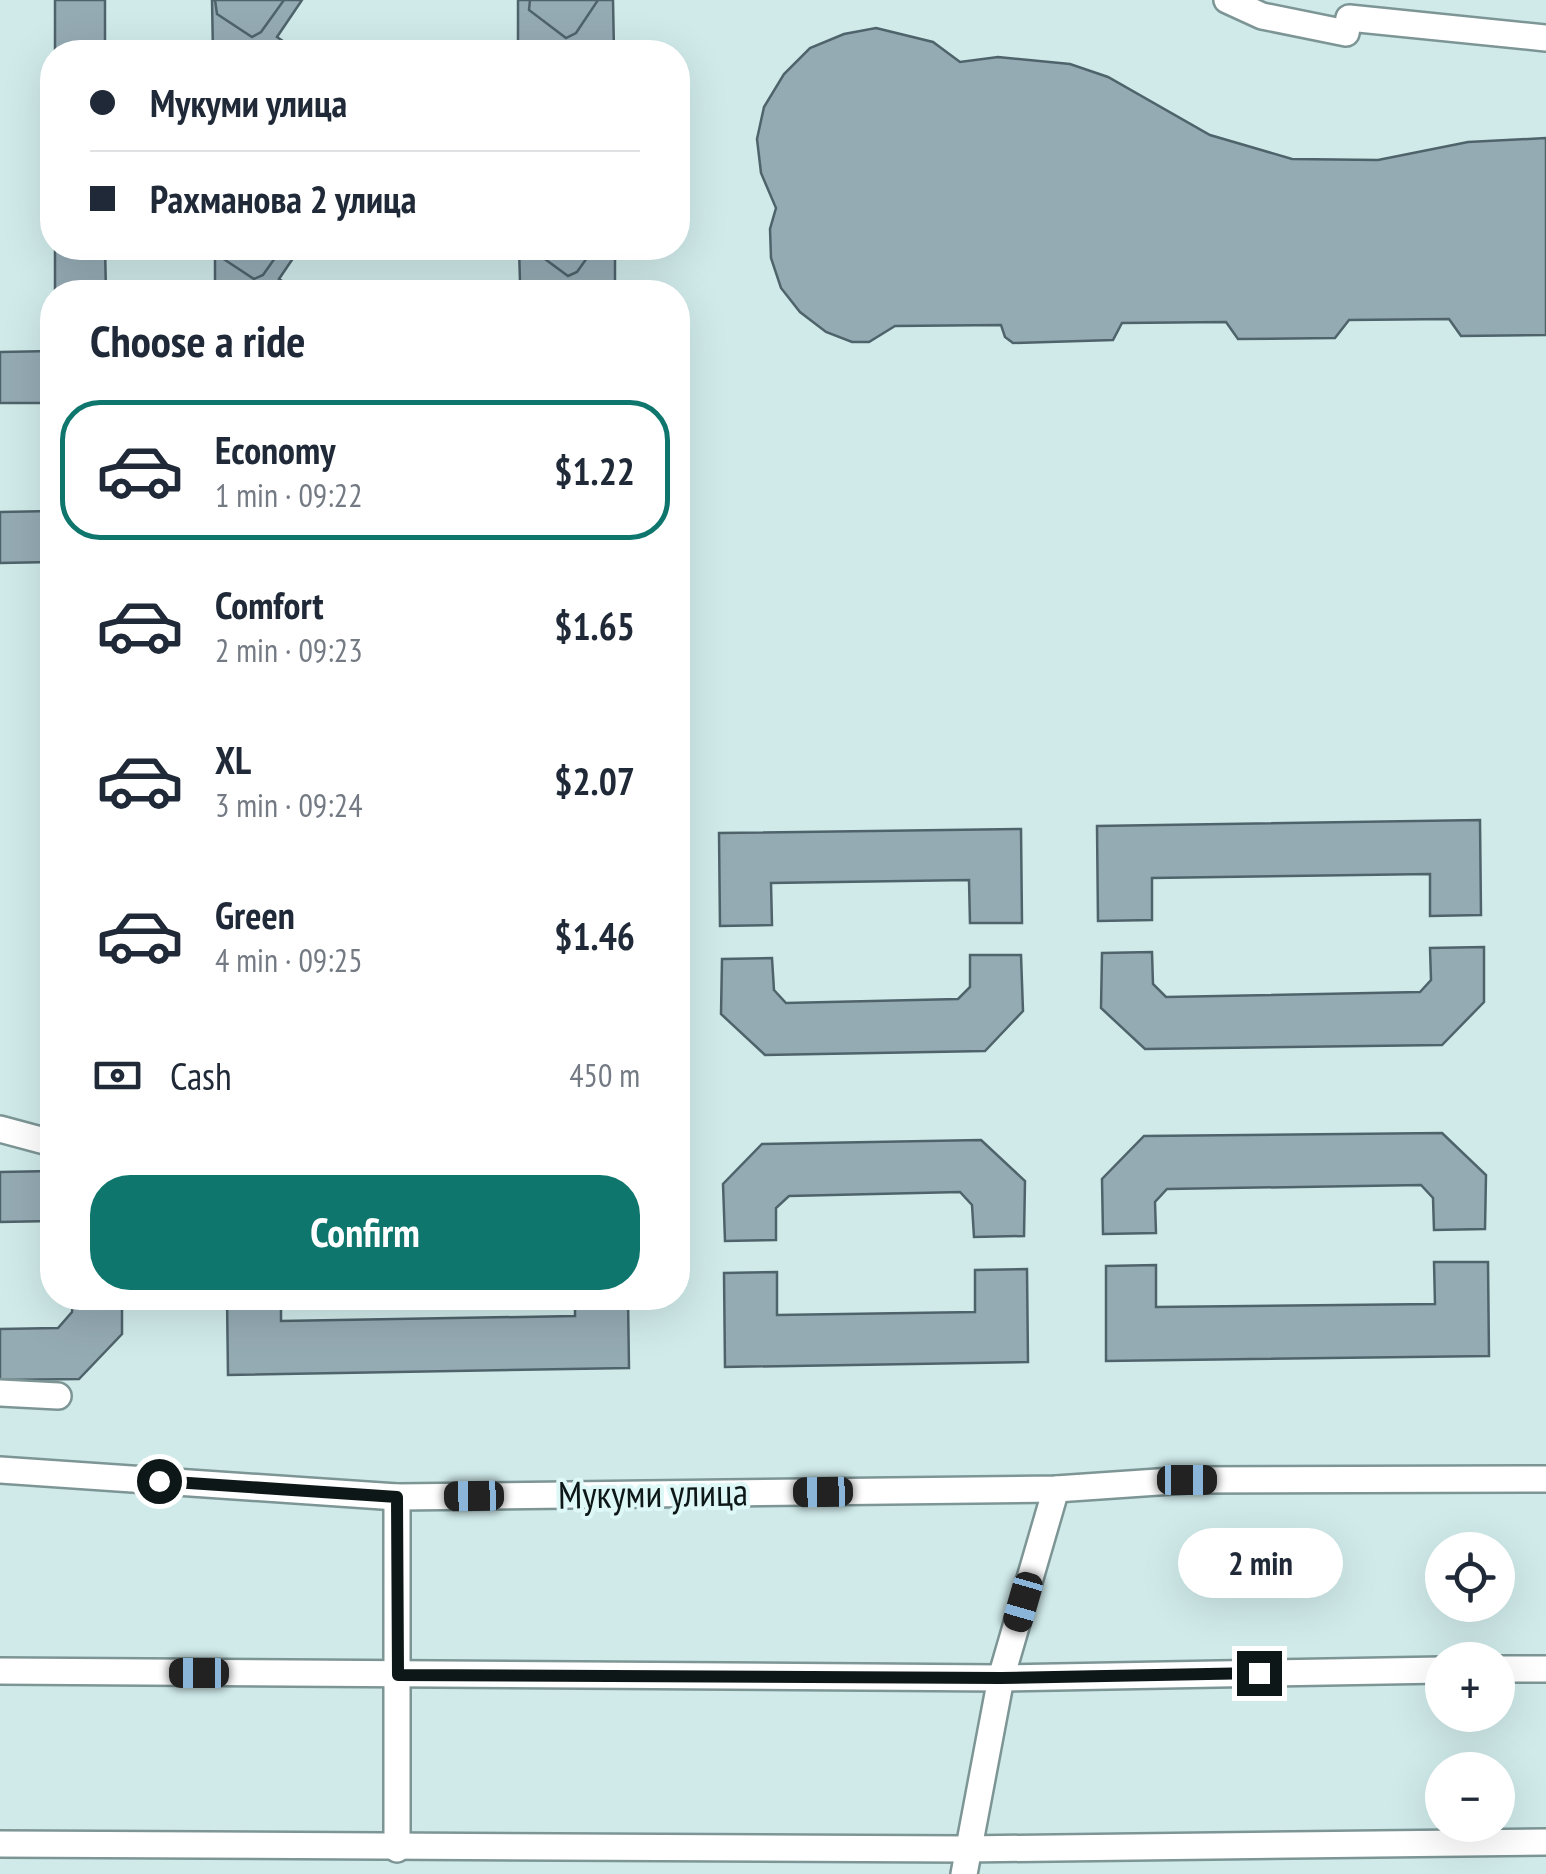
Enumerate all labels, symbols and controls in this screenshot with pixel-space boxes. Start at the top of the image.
text: Мукуми улица [150,78,347,127]
text: Рахманова 2 улица [150,174,416,223]
text: Choose a ride [90,311,305,369]
icon: car [95,425,185,515]
text: Economy [215,425,335,474]
text: $1.22 [554,446,635,495]
text: 1 min · 09:22 [215,474,363,516]
icon: car [95,580,185,670]
text: Comfort [215,580,324,629]
text: $1.65 [554,601,635,650]
text: 2 min · 09:23 [215,629,363,671]
icon: car [95,735,185,825]
text: XL [215,735,251,784]
text: $2.07 [554,756,635,805]
text: 3 min · 09:24 [215,784,363,826]
icon: car [95,890,185,980]
text: Green [215,890,295,939]
text: $1.46 [554,911,635,960]
text: 4 min · 09:25 [215,939,363,981]
icon: cash [90,1048,145,1103]
text: Cash [170,1051,232,1100]
text: 450 m [569,1054,640,1096]
button: Confirm [90,1175,640,1290]
route start [137,1459,182,1504]
car [1157,1465,1217,1495]
street label: Мукуми улица [558,1466,748,1519]
car [793,1476,853,1508]
car [444,1480,504,1512]
callout: 2 min [1176,1528,1342,1598]
map controls [1425,1532,1515,1842]
button: locate [1425,1532,1515,1622]
text: 2 min [1228,1542,1293,1584]
car [1000,1569,1046,1635]
button: + [1425,1642,1515,1732]
route end [1237,1651,1282,1696]
car [169,1658,229,1688]
button: − [1425,1752,1515,1842]

